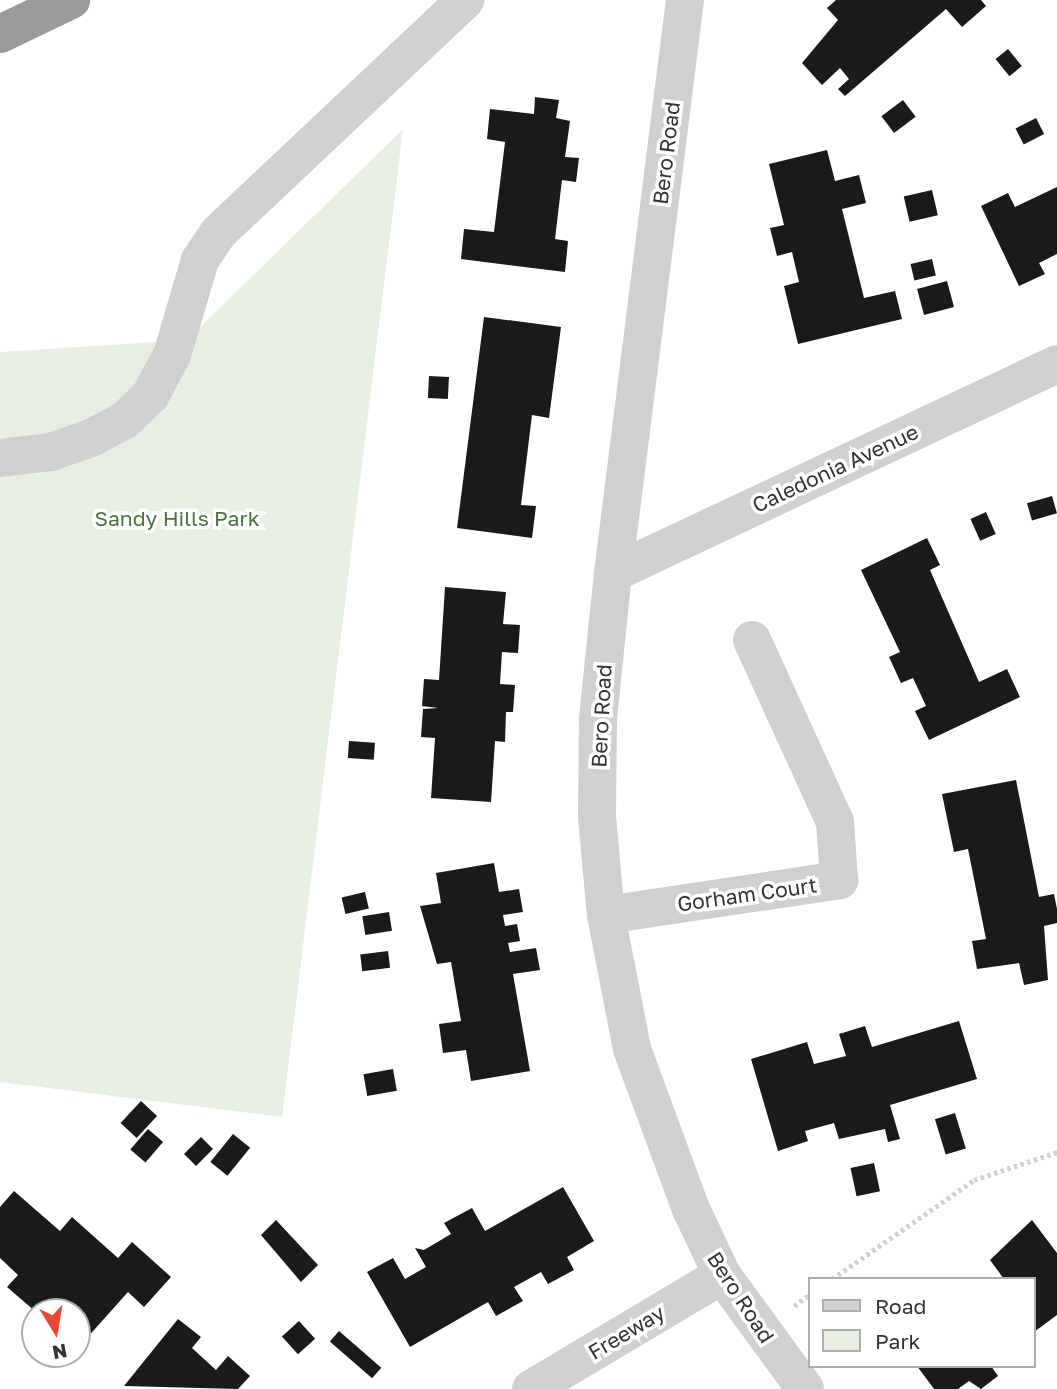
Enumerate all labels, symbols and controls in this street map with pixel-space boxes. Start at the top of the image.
street label: Bero Road [647,100,685,206]
street label: Caledonia Avenue [748,419,922,517]
park label: Sandy Hills Park [94,505,260,531]
street label: Bero Road [586,664,616,768]
street label: Gorham Court [676,872,818,916]
street label: Bero Road [702,1247,780,1347]
legend [808,1277,1036,1368]
text: Road [875,1293,926,1319]
north arrow [21,1298,91,1368]
street label: Freeway [583,1299,669,1365]
text: Park [875,1328,920,1354]
text: N [50,1339,69,1365]

